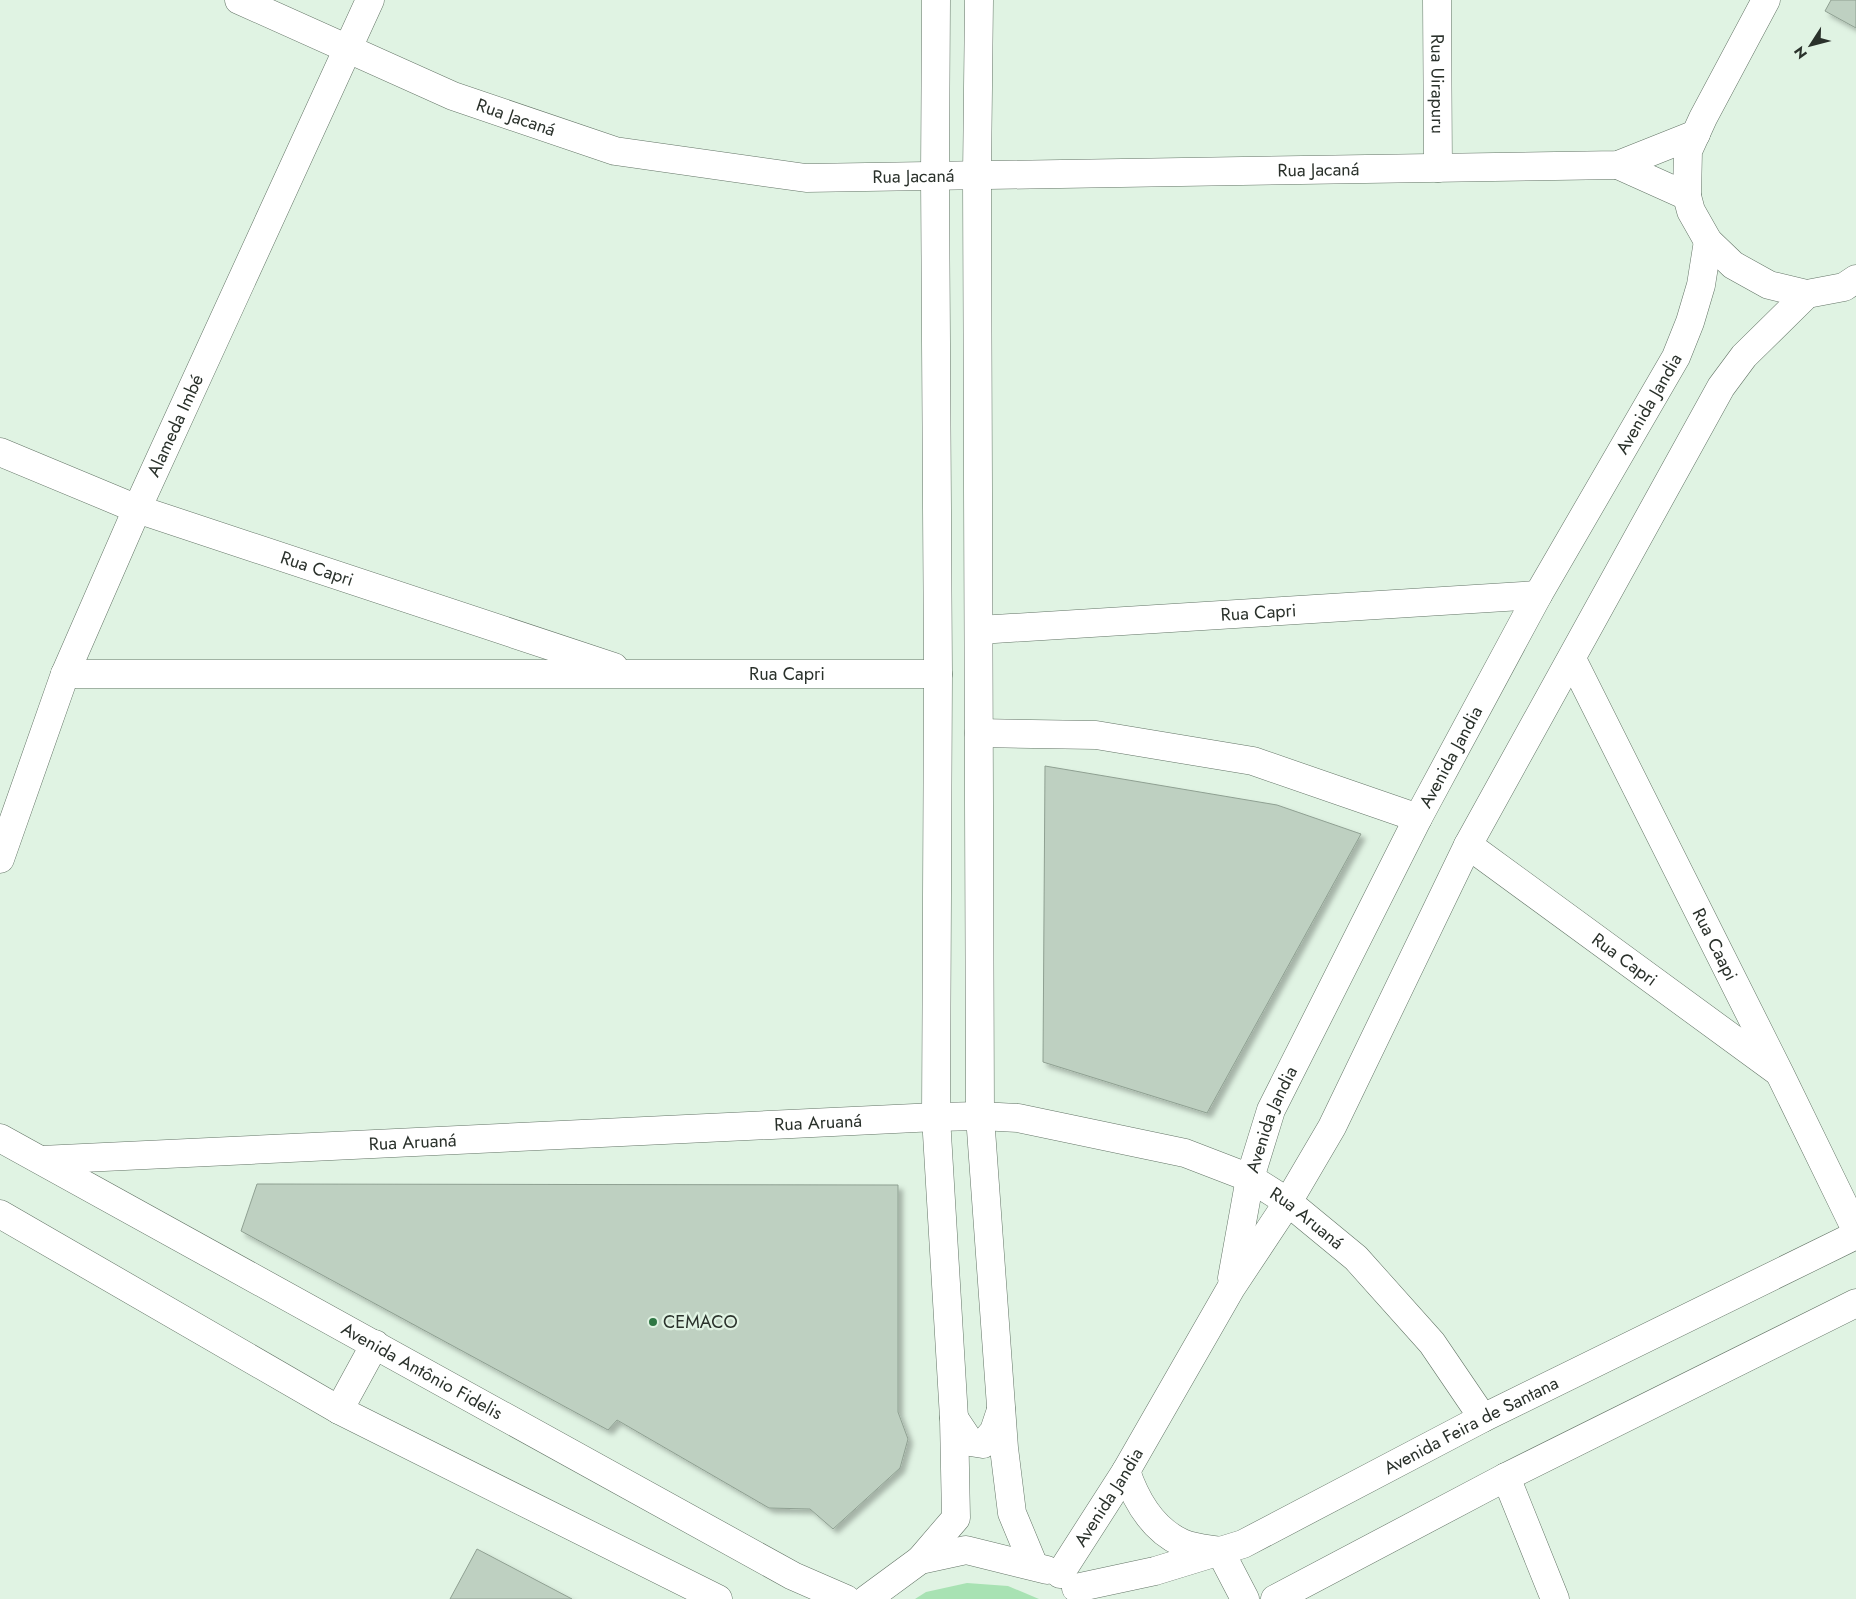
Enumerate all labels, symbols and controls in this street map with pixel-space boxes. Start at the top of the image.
north arrow [1786,20,1836,70]
street label: Rua Uirapuru [1424,34,1451,134]
text: N [1789,42,1812,63]
street label: Rua Jacaná [473,92,559,143]
street label: Rua Jacaná [1277,156,1360,183]
street label: Rua Jacaná [872,163,955,190]
street label: Avenida Jandia [1609,349,1688,459]
street label: Alameda Imbé [140,370,210,481]
street label: Rua Capri [277,544,357,593]
street label: Rua Capri [1220,597,1297,628]
street label: Rua Capri [749,661,825,687]
street label: Avenida Jandia [1413,701,1489,813]
street label: Rua Caapi [1686,903,1744,985]
street label: Rua Capri [1586,927,1663,992]
street label: Avenida Jandia [1239,1062,1304,1176]
street label: Rua Aruaná [774,1108,863,1138]
street label: Rua Aruaná [368,1127,457,1157]
street label: Rua Aruaná [1265,1181,1349,1256]
place label: CEMACO [663,1309,738,1335]
street label: Avenida Antônio Fidelis [337,1316,507,1426]
marker: CEMACO [647,1316,659,1328]
street label: Avenida Feira de Santana [1379,1370,1563,1481]
street label: Avenida Jandia [1068,1443,1150,1552]

